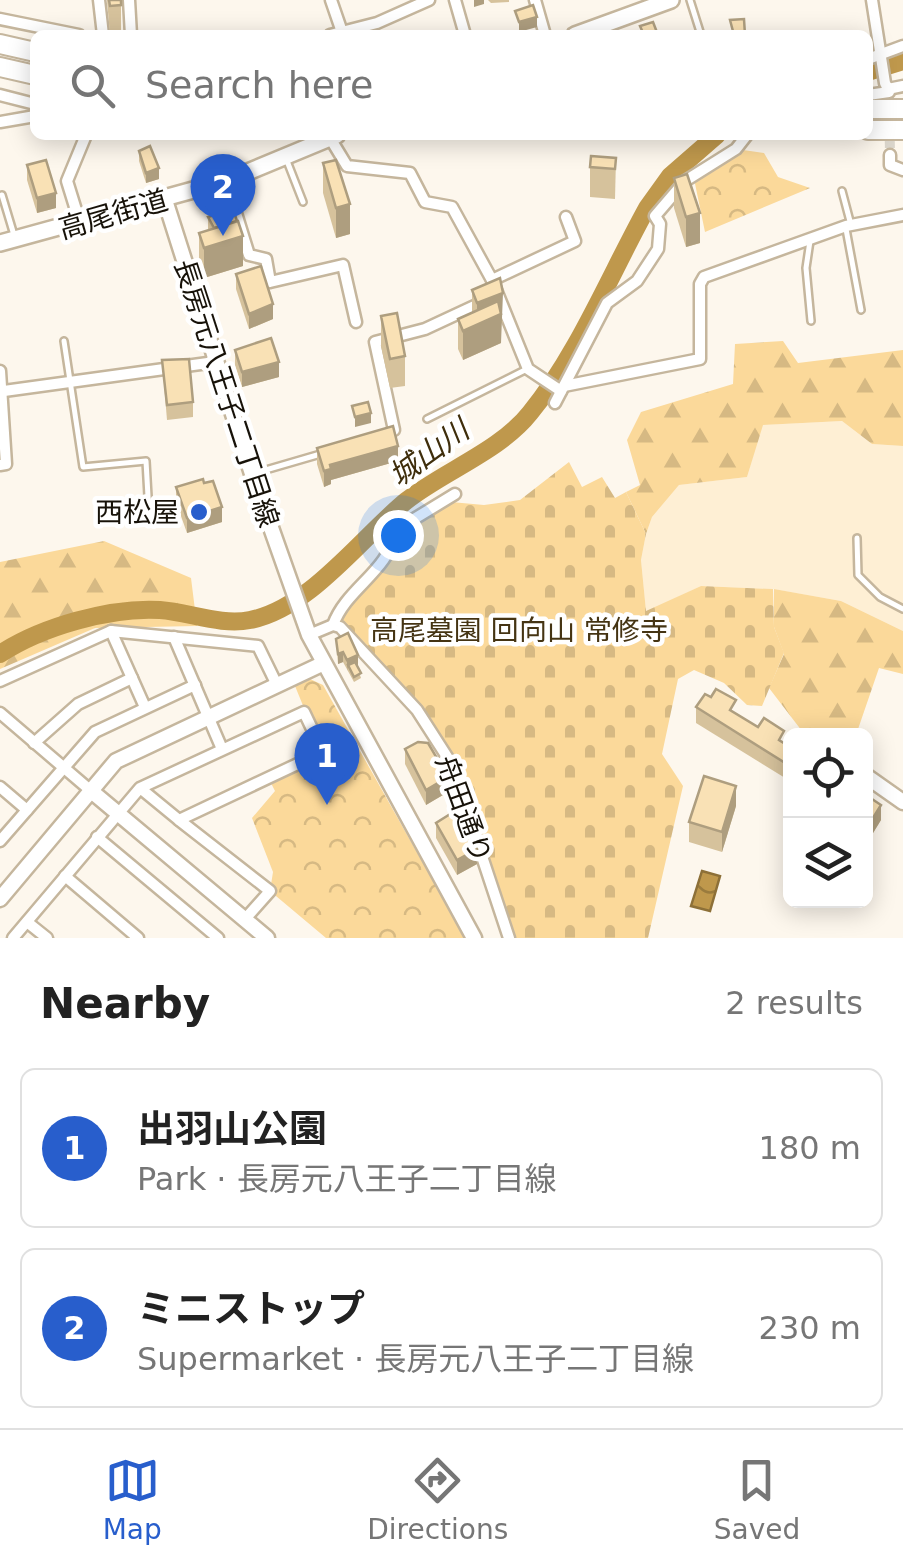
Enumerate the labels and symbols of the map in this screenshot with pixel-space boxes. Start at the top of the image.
pin: 2 [190,154,256,236]
street label: 高尾街道 [55,183,172,246]
street label: 長房元八王子二丁目線 [168,255,285,531]
water label: 城山川 [382,410,478,493]
place label: 西松屋 [95,496,179,529]
marker: 西松屋 [188,501,210,523]
your location [373,510,424,561]
park label: 高尾墓園 回向山 常修寺 [370,614,668,647]
pin: 1 [294,722,360,805]
street label: 舟田通り [429,751,498,867]

